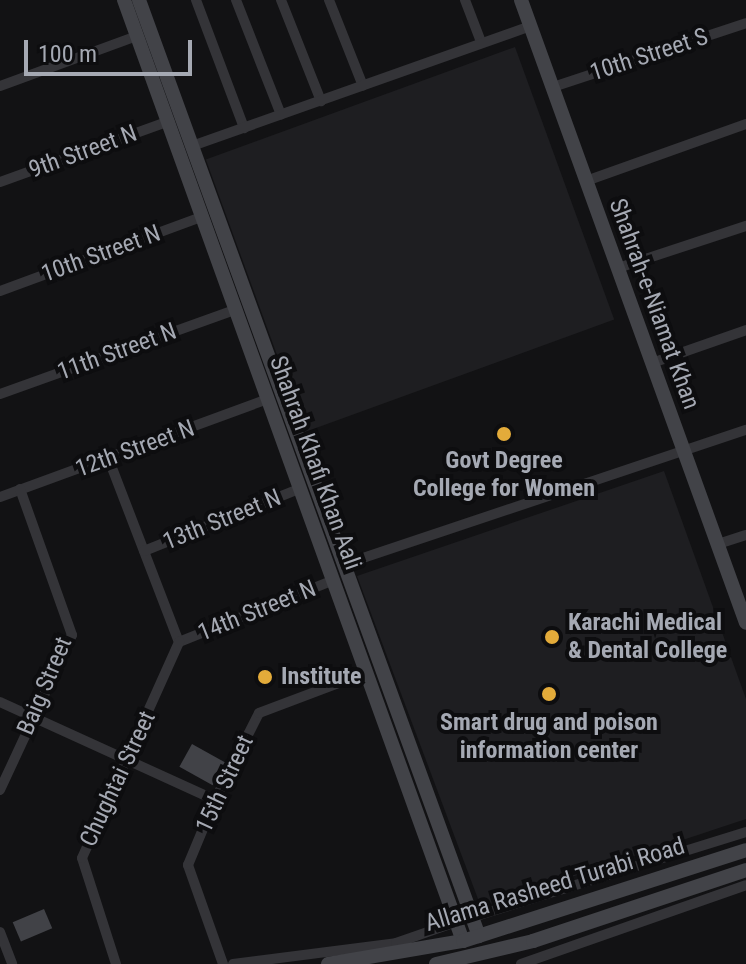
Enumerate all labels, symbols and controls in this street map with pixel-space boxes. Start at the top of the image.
street label: 10th Street S [586,22,712,88]
scale bar [28,24,196,74]
text: 100 m [38,40,97,68]
street label: 9th Street N [25,119,141,185]
street label: Shahrah-e-Niamat Khan [602,195,706,413]
street label: 10th Street N [38,219,164,289]
street label: 11th Street N [54,317,180,387]
street label: Shahrah Khafi Khan Aali [263,352,367,574]
street label: 12th Street N [72,414,198,484]
marker: Govt Degree College for Women [495,425,513,443]
place label: Govt Degree College for Women [413,447,595,503]
street label: 13th Street N [159,483,285,557]
street label: 14th Street N [194,574,320,648]
place label: Karachi Medical & Dental College [568,609,727,665]
marker: Karachi Medical & Dental College [543,628,561,646]
street label: Baig Street [11,633,79,739]
place label: Institute [281,663,362,691]
marker: Institute [256,668,274,686]
marker: Smart drug and poison information center [538,683,560,705]
street label: Chughtai Street [74,707,162,851]
place label: Smart drug and poison information center [440,709,658,765]
street label: 15th Street [190,731,260,837]
street label: Allama Rasheed Turabi Road [421,832,689,938]

